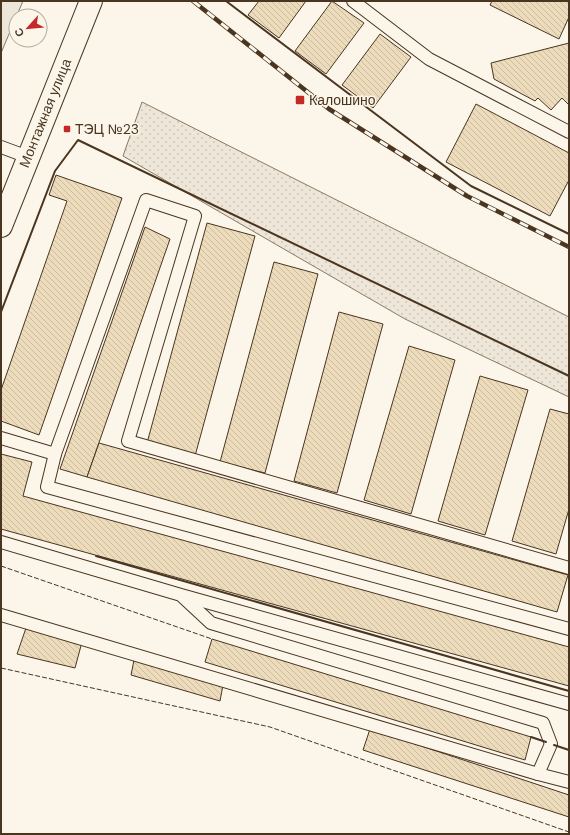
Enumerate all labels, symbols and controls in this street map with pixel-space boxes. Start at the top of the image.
north arrow [8,8,48,48]
text: С [11,26,27,39]
street label: Монтажная улица [15,56,75,170]
place label: Калошино [309,91,376,109]
marker: Калошино [294,94,306,106]
place label: ТЭЦ №23 [75,120,139,138]
marker: ТЭЦ №23 [62,124,72,134]

